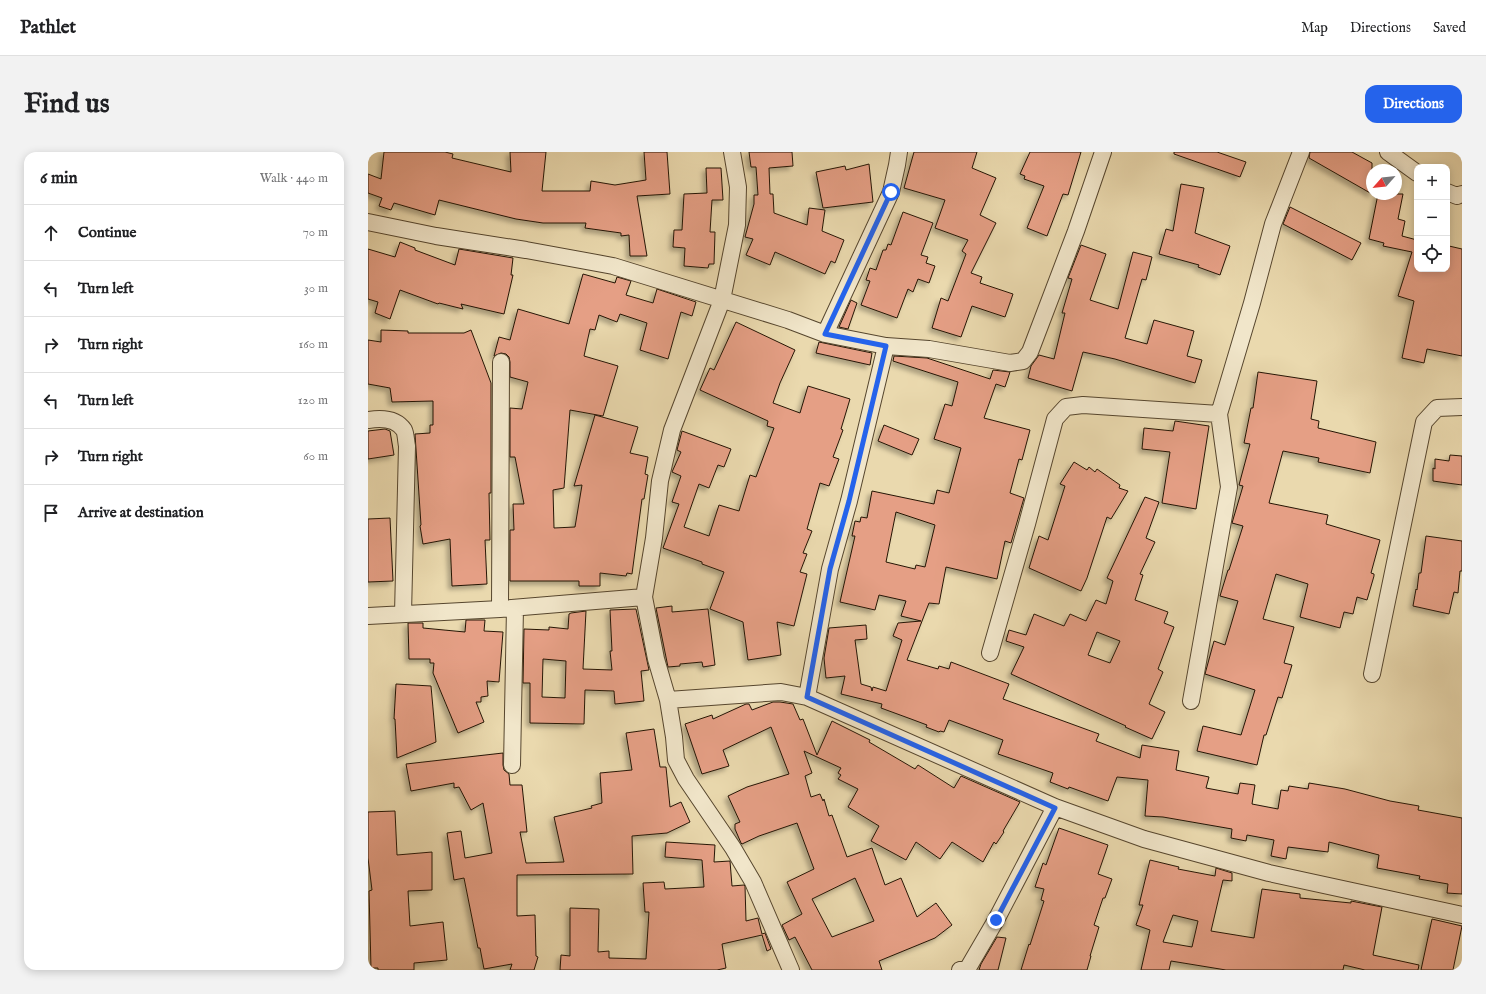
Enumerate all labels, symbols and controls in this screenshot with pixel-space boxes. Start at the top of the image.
text: Pathlet [20,16,76,40]
text: Map [1301,19,1328,37]
text: Directions [1350,19,1411,37]
text: Saved [1433,19,1466,37]
button: Directions [1365,85,1462,123]
text: Find us [24,87,110,122]
north arrow [1366,164,1402,200]
map controls [1414,164,1450,272]
button: + [1414,164,1450,200]
text: 6 min [40,168,78,189]
text: Walk · 440 m [260,170,328,187]
route start [882,183,900,201]
button: − [1414,200,1450,236]
icon: ahead [40,222,62,244]
text: Continue [78,223,136,242]
text: 70 m [303,224,328,241]
button: locate [1414,236,1450,272]
icon: left [40,278,62,300]
text: Turn left [78,279,134,298]
text: 30 m [304,280,328,297]
icon: right [40,334,62,356]
text: Turn right [78,335,143,354]
text: 160 m [298,336,328,353]
icon: left [40,390,62,412]
text: Turn left [78,391,134,410]
text: 120 m [298,392,328,409]
icon: right [40,446,62,468]
text: Turn right [78,447,143,466]
text: 60 m [303,448,328,465]
icon: arrive [40,502,62,524]
text: Arrive at destination [78,503,204,522]
route end [987,911,1005,929]

